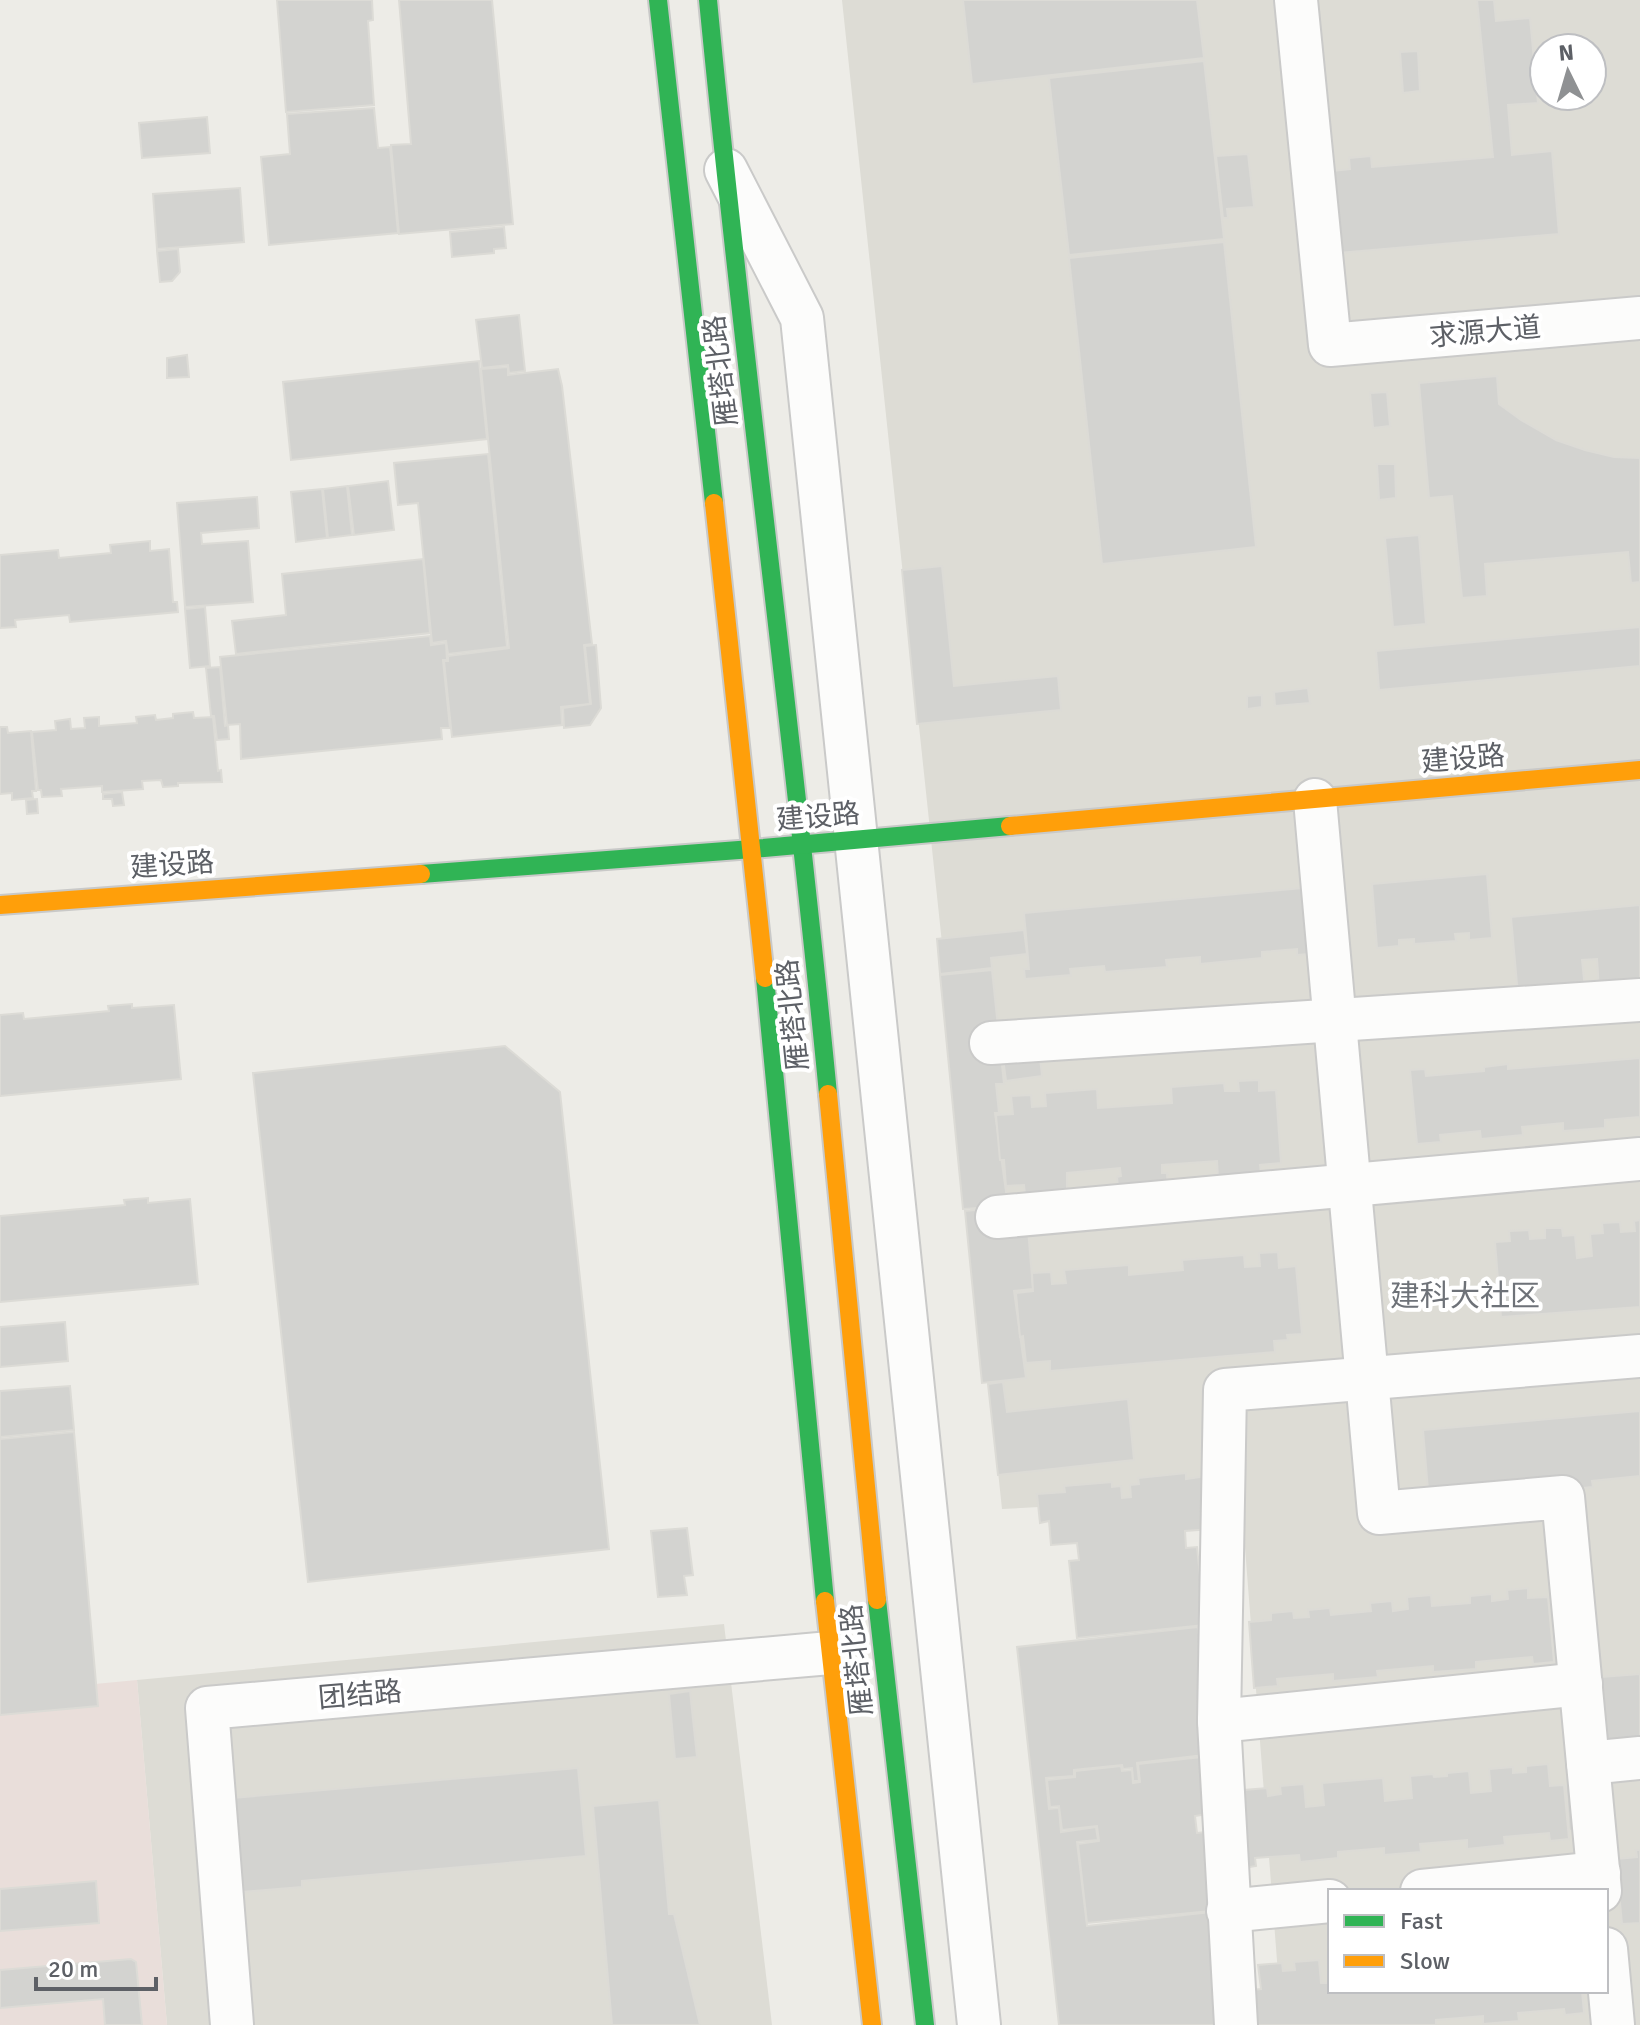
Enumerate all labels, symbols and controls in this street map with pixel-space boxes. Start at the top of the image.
north arrow [1528,32,1608,112]
text: N [1557,38,1575,67]
street label: 求源大道 [1428,310,1542,354]
street label: 雁塔北路 [697,313,745,429]
street label: 建设路 [1420,738,1506,780]
street label: 建设路 [775,796,861,838]
street label: 建设路 [129,845,215,885]
street label: 雁塔北路 [770,957,816,1072]
district label: 建科大社区 [1390,1278,1540,1315]
street label: 雁塔北路 [834,1602,880,1717]
street label: 团结路 [317,1674,403,1716]
legend [1328,1889,1608,1993]
text: Fast [1400,1906,1443,1936]
scale bar [36,1941,156,1991]
text: Slow [1400,1946,1450,1976]
text: 20 m [48,1954,98,1984]

